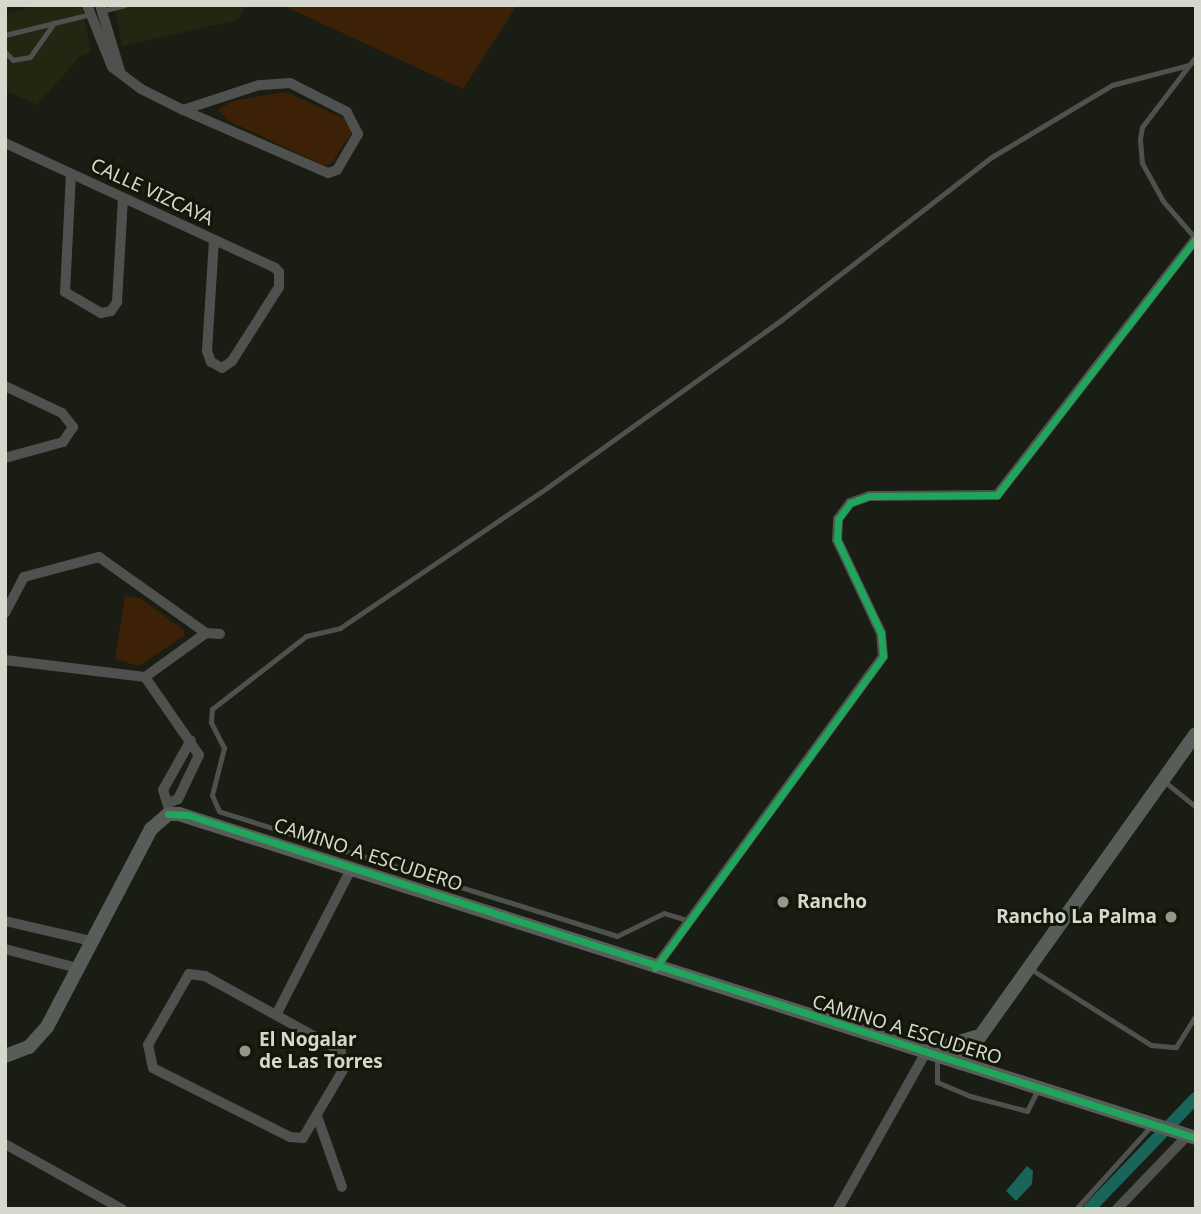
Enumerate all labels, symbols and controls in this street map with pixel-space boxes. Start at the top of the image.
street label: CALLE VIZCAYA [87,154,217,230]
street label: CAMINO A ESCUDERO [271,814,465,896]
place label: Rancho [797,891,867,913]
marker: Rancho [775,894,791,910]
place label: Rancho La Palma [996,906,1157,928]
marker: Rancho La Palma [1163,909,1179,925]
street label: CAMINO A ESCUDERO [809,990,1005,1070]
place label: El Nogalar de Las Torres [259,1029,383,1073]
marker: El Nogalar de Las Torres [237,1043,253,1059]

